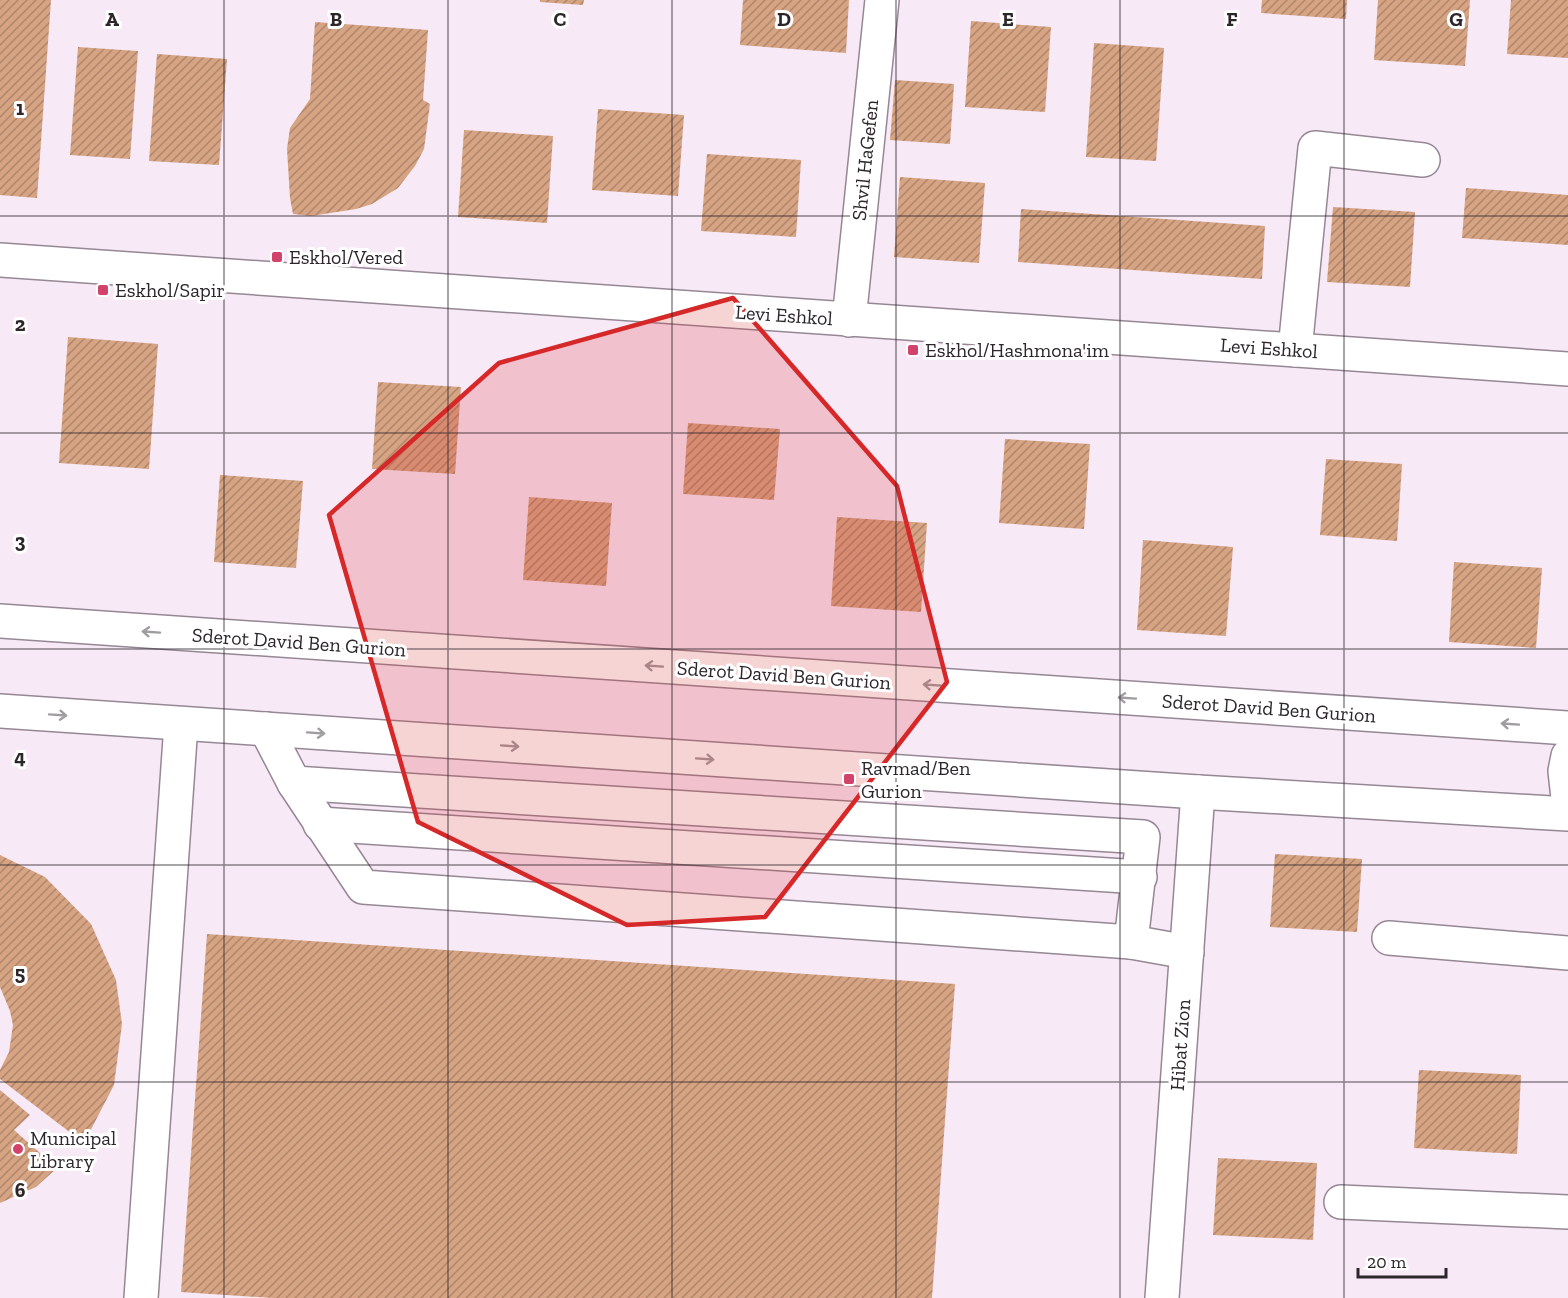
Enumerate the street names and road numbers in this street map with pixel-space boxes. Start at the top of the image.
street label: Shvil HaGefen [847,98,883,222]
street label: Levi Eshkol [734,300,834,330]
street label: Levi Eshkol [1219,333,1319,363]
street label: Sderot David Ben Gurion [191,623,407,661]
street label: Sderot David Ben Gurion [676,656,892,694]
street label: Sderot David Ben Gurion [1161,689,1377,727]
street label: Hibat Zion [1165,998,1195,1092]

